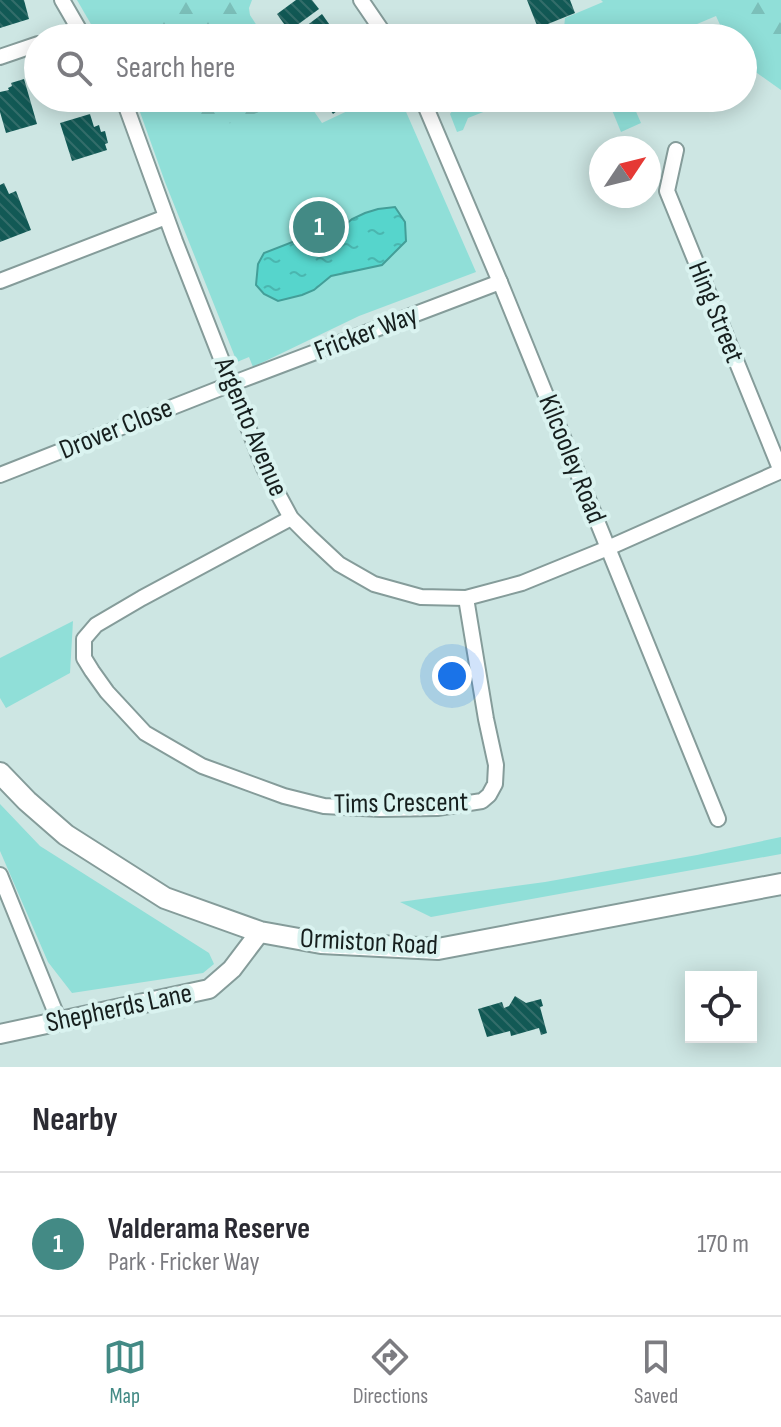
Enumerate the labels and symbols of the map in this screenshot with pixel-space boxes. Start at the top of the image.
north arrow [589,136,661,208]
pin: 1 [293,197,345,257]
street label: Hing Street [681,257,751,367]
street label: Fricker Way [310,298,422,368]
street label: Argento Avenue [207,352,295,501]
street label: Kilcooley Road [531,390,613,528]
street label: Drover Close [55,391,177,467]
your location [432,656,472,696]
street label: Tims Crescent [333,785,469,821]
street label: Ormiston Road [299,922,439,962]
street label: Shepherds Lane [43,976,195,1040]

